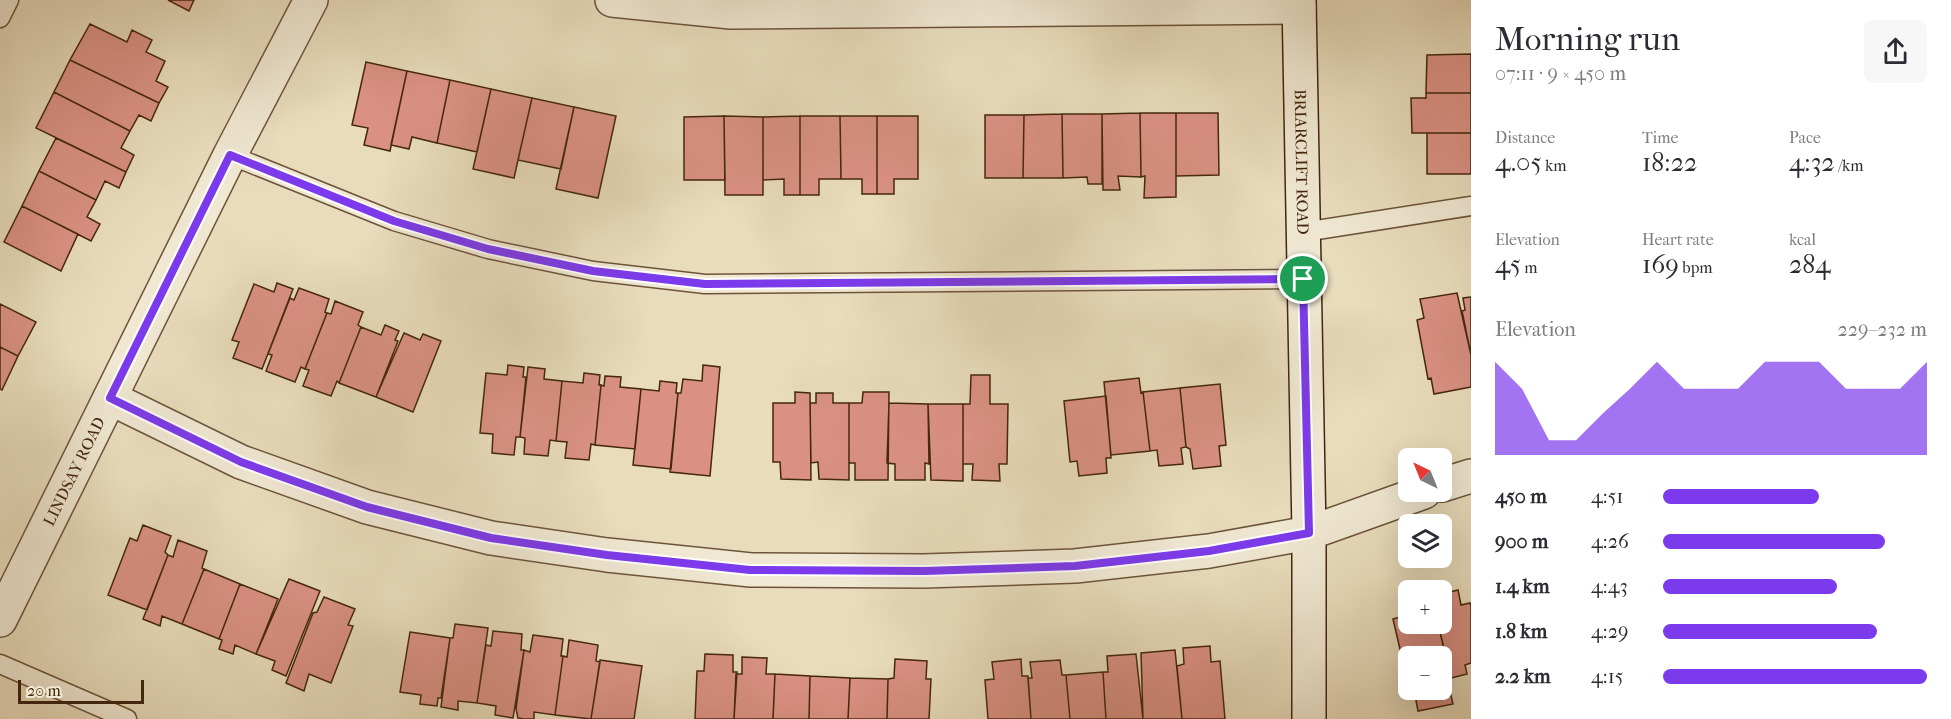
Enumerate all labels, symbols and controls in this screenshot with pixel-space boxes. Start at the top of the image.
text: Morning run [1495,20,1680,59]
button: share [1864,20,1927,83]
text: 07:11 · 9 × 450 m [1495,62,1626,85]
street label: BRIARCLIFT ROAD [1291,89,1312,235]
text: Distance [1495,128,1555,147]
text: Time [1642,128,1678,147]
text: Pace [1789,128,1821,147]
text: 4.05 [1495,147,1542,178]
text: 18:22 [1642,147,1697,178]
text: 4:32 [1789,147,1835,178]
text: km [1542,156,1567,175]
text: /km [1835,156,1864,175]
text: Elevation [1495,230,1560,249]
text: Heart rate [1642,230,1714,249]
text: kcal [1789,230,1816,249]
text: 45 [1495,249,1521,280]
text: 169 [1642,249,1679,280]
text: 284 [1789,249,1831,280]
pin [1277,253,1328,304]
text: m [1521,258,1538,277]
text: bpm [1679,258,1713,277]
icon: arrive [1286,262,1319,295]
text: Elevation [1495,318,1576,341]
text: 229–232 m [1838,318,1927,341]
street label: LINDSAY ROAD [39,414,109,529]
north arrow [1398,448,1452,502]
map controls [1398,448,1452,700]
text: 450 m [1495,485,1547,508]
text: 4:51 [1591,485,1623,508]
button: layers [1398,514,1452,568]
text: 900 m [1495,530,1548,553]
text: 4:26 [1591,530,1629,553]
text: 1.4 km [1495,575,1550,598]
text: 4:43 [1591,575,1628,598]
button: + [1398,580,1452,634]
text: 1.8 km [1495,620,1547,643]
text: 4:29 [1591,620,1628,643]
button: − [1398,646,1452,700]
text: 2.2 km [1495,665,1551,688]
text: 4:15 [1591,665,1623,688]
scale bar [18,677,144,704]
text: 20 m [27,681,61,700]

